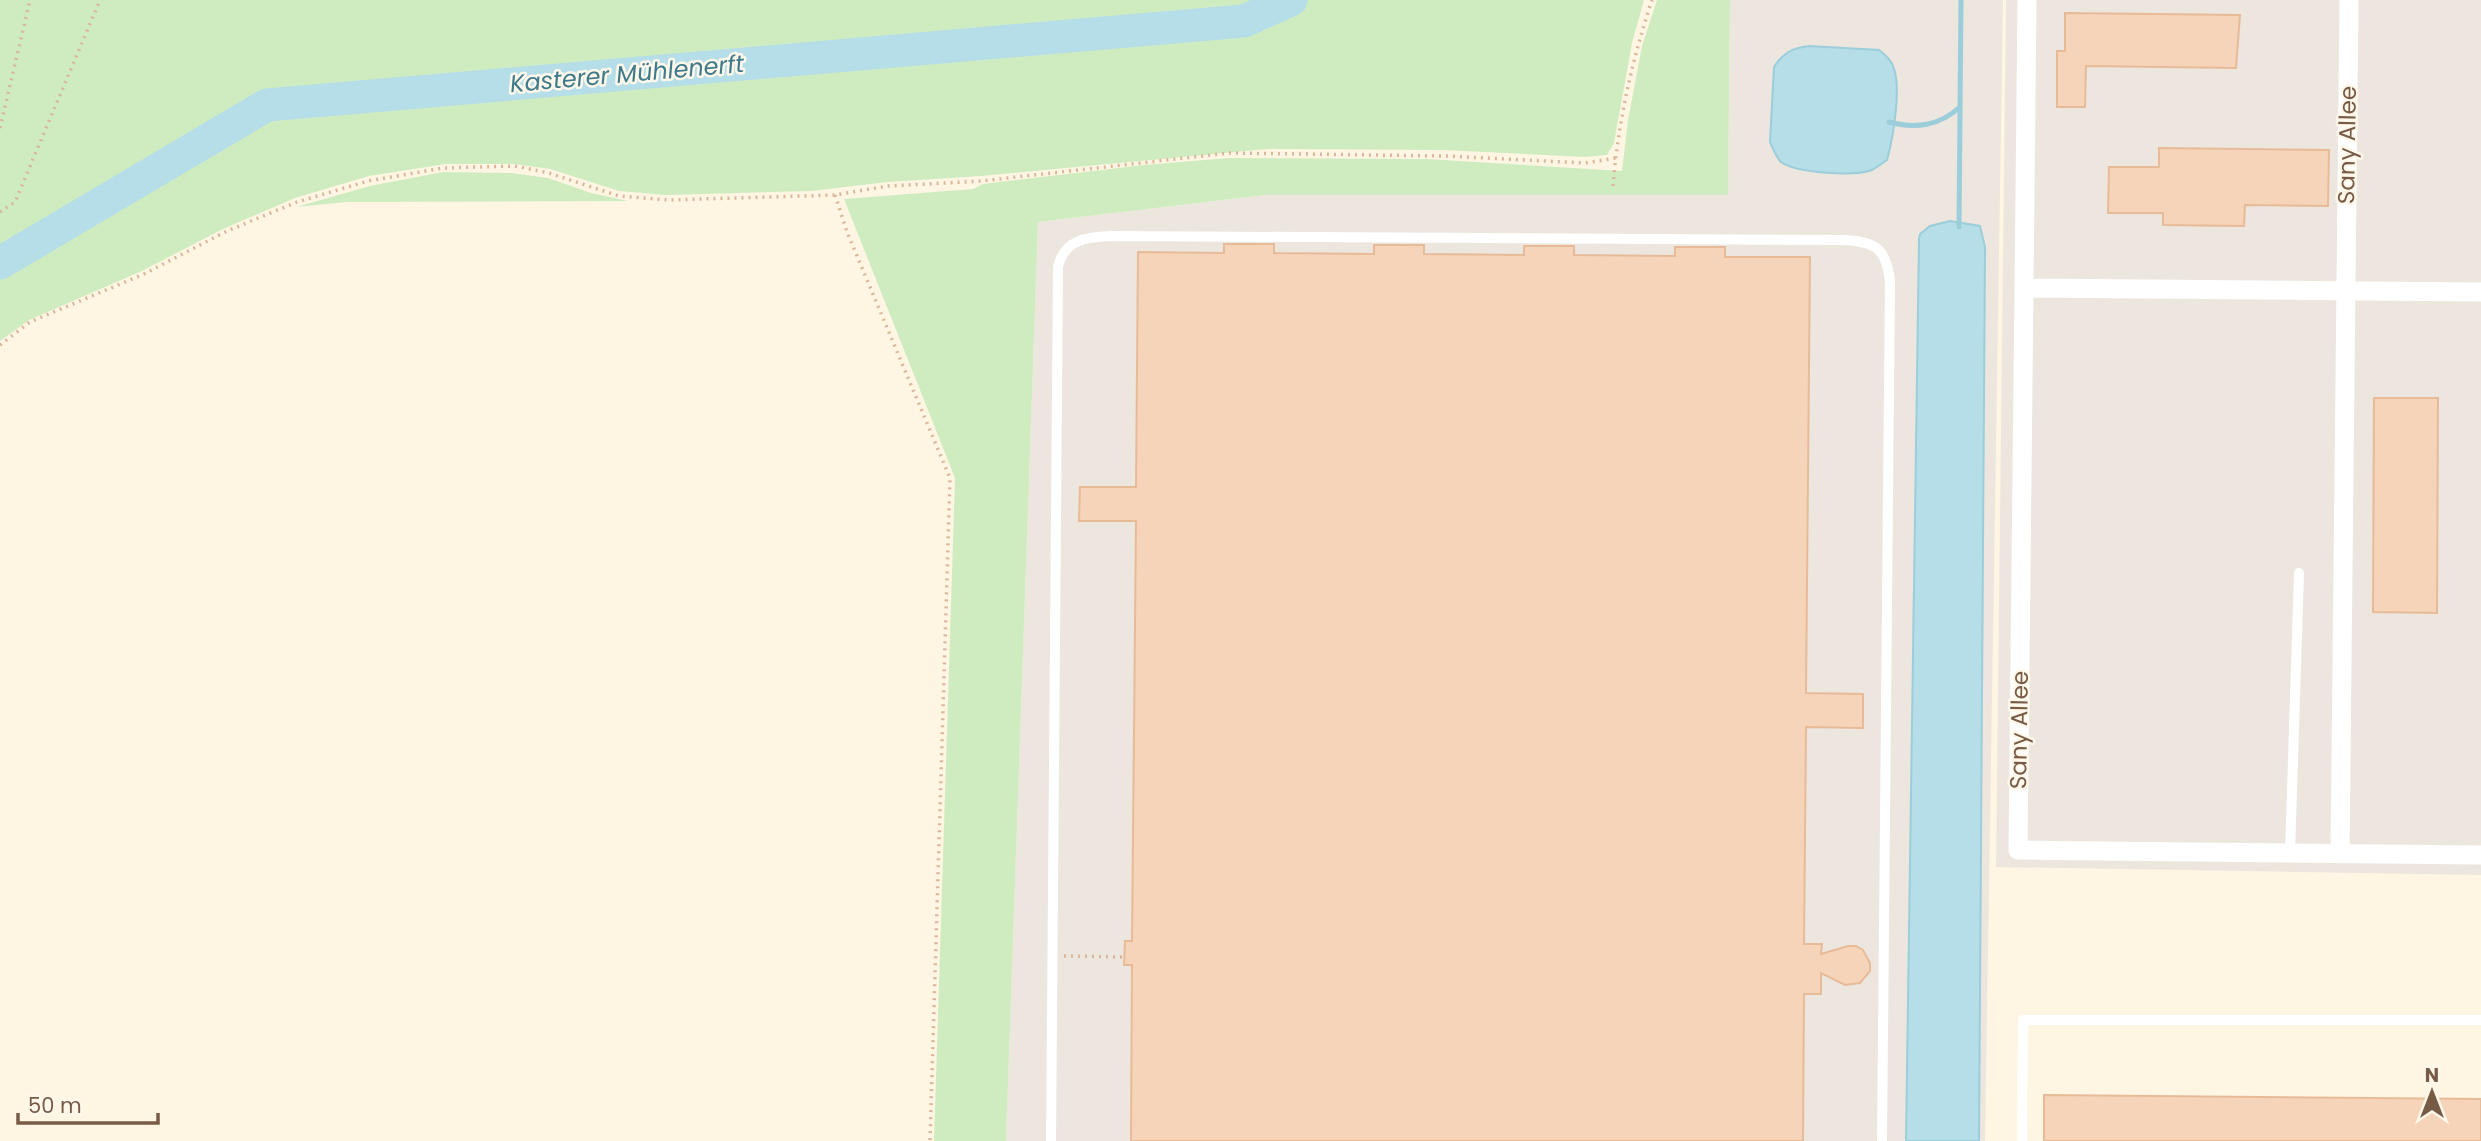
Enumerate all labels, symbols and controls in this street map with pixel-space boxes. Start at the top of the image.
water label: Kasterer Mühlenerft [509,47,747,100]
street label: Sany Allee [2330,86,2364,204]
street label: Sany Allee [2002,671,2036,789]
north arrow [2397,1057,2467,1127]
text: N [2425,1062,2439,1089]
scale bar [18,1082,158,1126]
text: 50 m [28,1091,82,1120]

